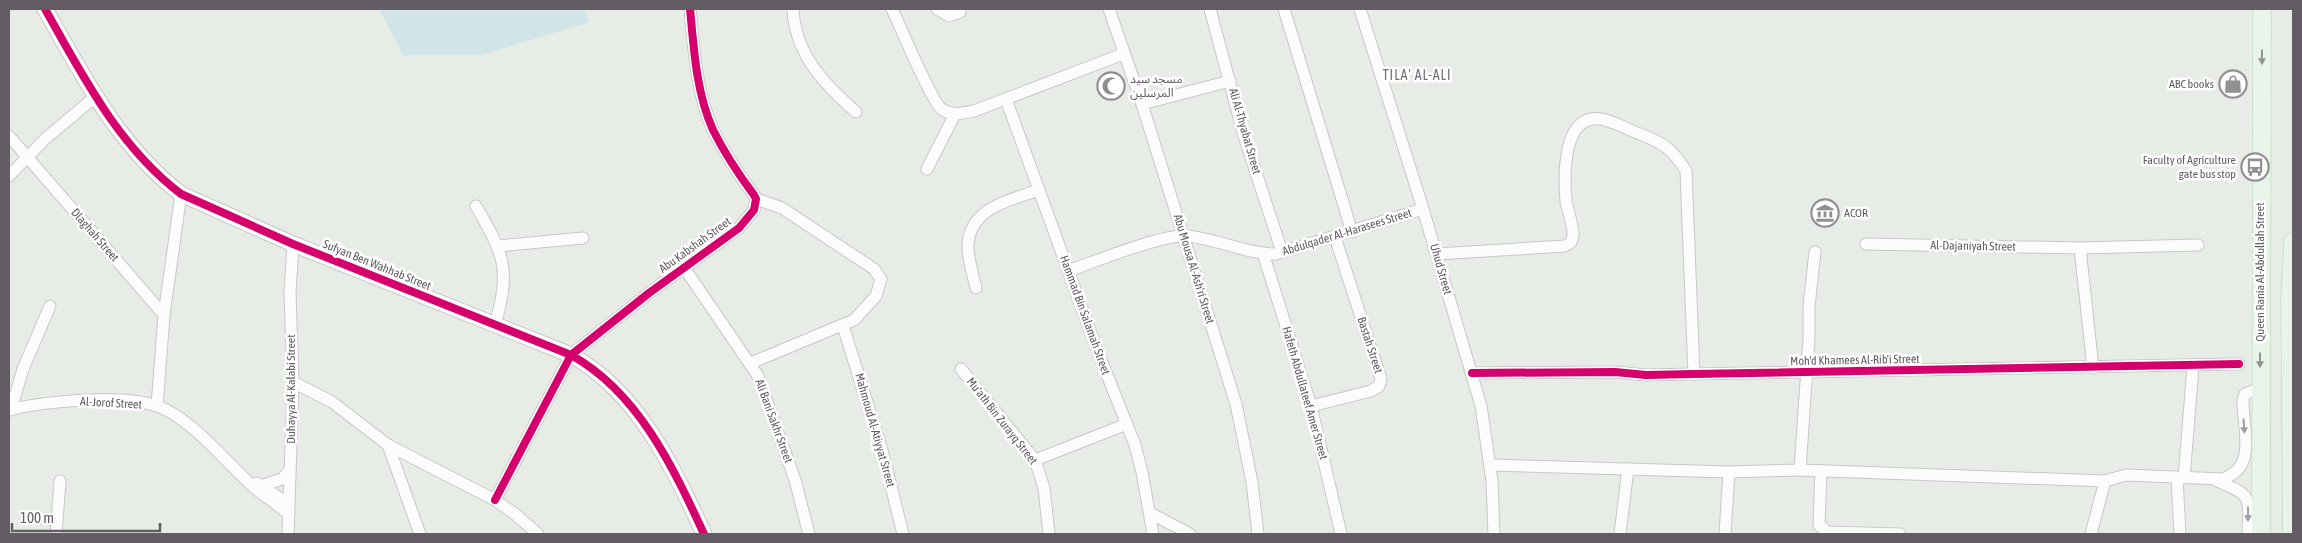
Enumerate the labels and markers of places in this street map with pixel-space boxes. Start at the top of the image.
shop icon: ABC books [2218,69,2248,99]
mosque icon: مسجد سيد المرسلين [1096,71,1126,101]
place label: مسجد سيد المرسلين [1130,72,1182,100]
place label: ABC books [2169,77,2214,91]
bus stop icon: Faculty of Agriculture gate bus stop [2240,152,2270,182]
place label: Faculty of Agriculture gate bus stop [2143,153,2236,181]
museum icon: ACOR [1810,198,1840,228]
place label: ACOR [1844,206,1868,220]

